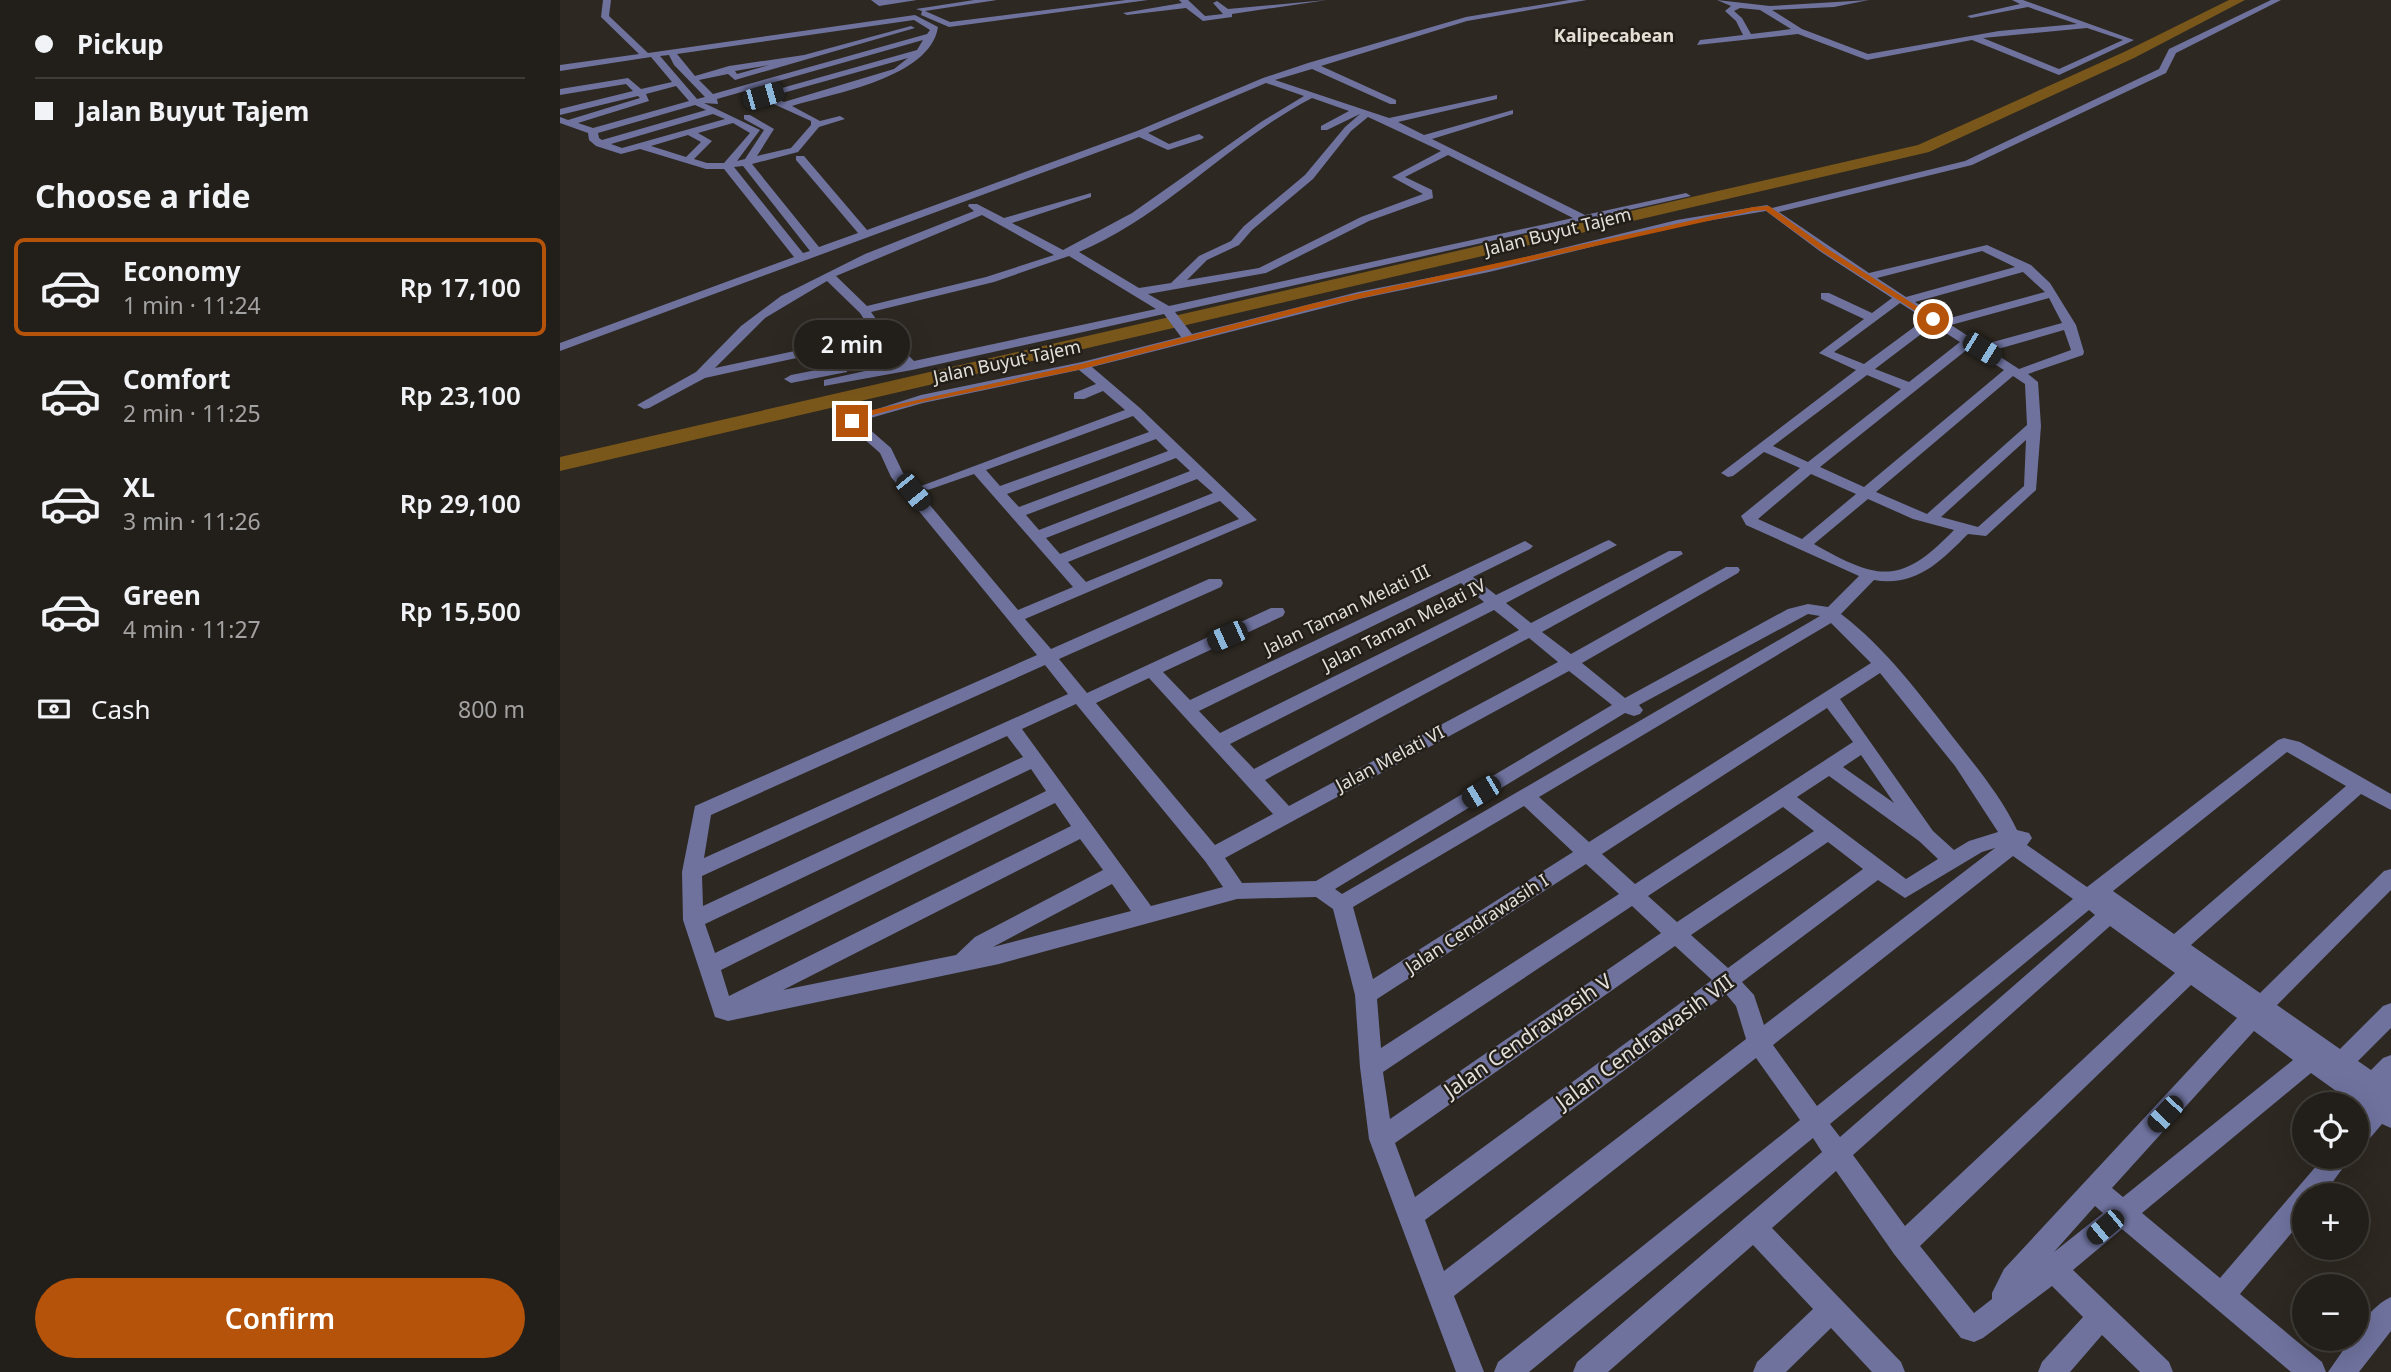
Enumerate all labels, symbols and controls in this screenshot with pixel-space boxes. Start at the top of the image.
district label: Kalipecabean [1554,23,1674,47]
text: Pickup [77,26,164,62]
car [740,80,787,112]
text: Jalan Buyut Tajem [77,93,309,129]
text: Choose a ride [35,174,251,217]
street label: Jalan Buyut Tajem [1480,201,1634,261]
text: Economy [123,253,241,289]
icon: car [39,256,102,319]
text: Rp 17,100 [400,269,521,305]
text: 1 min · 11:24 [123,289,261,321]
route start [1917,303,1949,335]
callout: 2 min [794,320,910,368]
text: 2 min [821,328,883,360]
car [1959,329,2006,369]
street label: Jalan Buyut Tajem [929,334,1083,389]
text: Comfort [123,361,231,397]
icon: car [39,364,102,427]
text: Rp 23,100 [400,377,521,413]
text: 2 min · 11:25 [123,397,261,429]
route end [836,405,868,437]
text: XL [123,469,155,505]
car [892,469,935,515]
icon: car [39,472,102,535]
text: Rp 29,100 [400,485,521,521]
text: 3 min · 11:26 [123,505,261,537]
street label: Jalan Taman Melati III [1258,558,1434,661]
street label: Jalan Taman Melati IV [1316,572,1490,677]
text: Green [123,577,201,613]
icon: car [39,580,102,643]
text: Rp 15,500 [400,593,521,629]
text: 4 min · 11:27 [123,613,261,645]
car [1204,618,1251,654]
icon: cash [35,690,73,728]
text: Cash [91,691,151,727]
text: 800 m [458,693,525,725]
street label: Jalan Melati VI [1329,719,1448,798]
car [1458,772,1505,812]
street label: Jalan Cendrawasih I [1399,868,1553,979]
street label: Jalan Cendrawasih V [1436,966,1617,1105]
street label: Jalan Cendrawasih VII [1548,967,1739,1116]
car [2143,1091,2188,1137]
map controls [2292,1092,2369,1351]
button: locate [2292,1092,2369,1169]
button: + [2292,1183,2369,1260]
car [2083,1205,2128,1249]
button: − [2292,1274,2369,1351]
button: Confirm [35,1278,525,1358]

